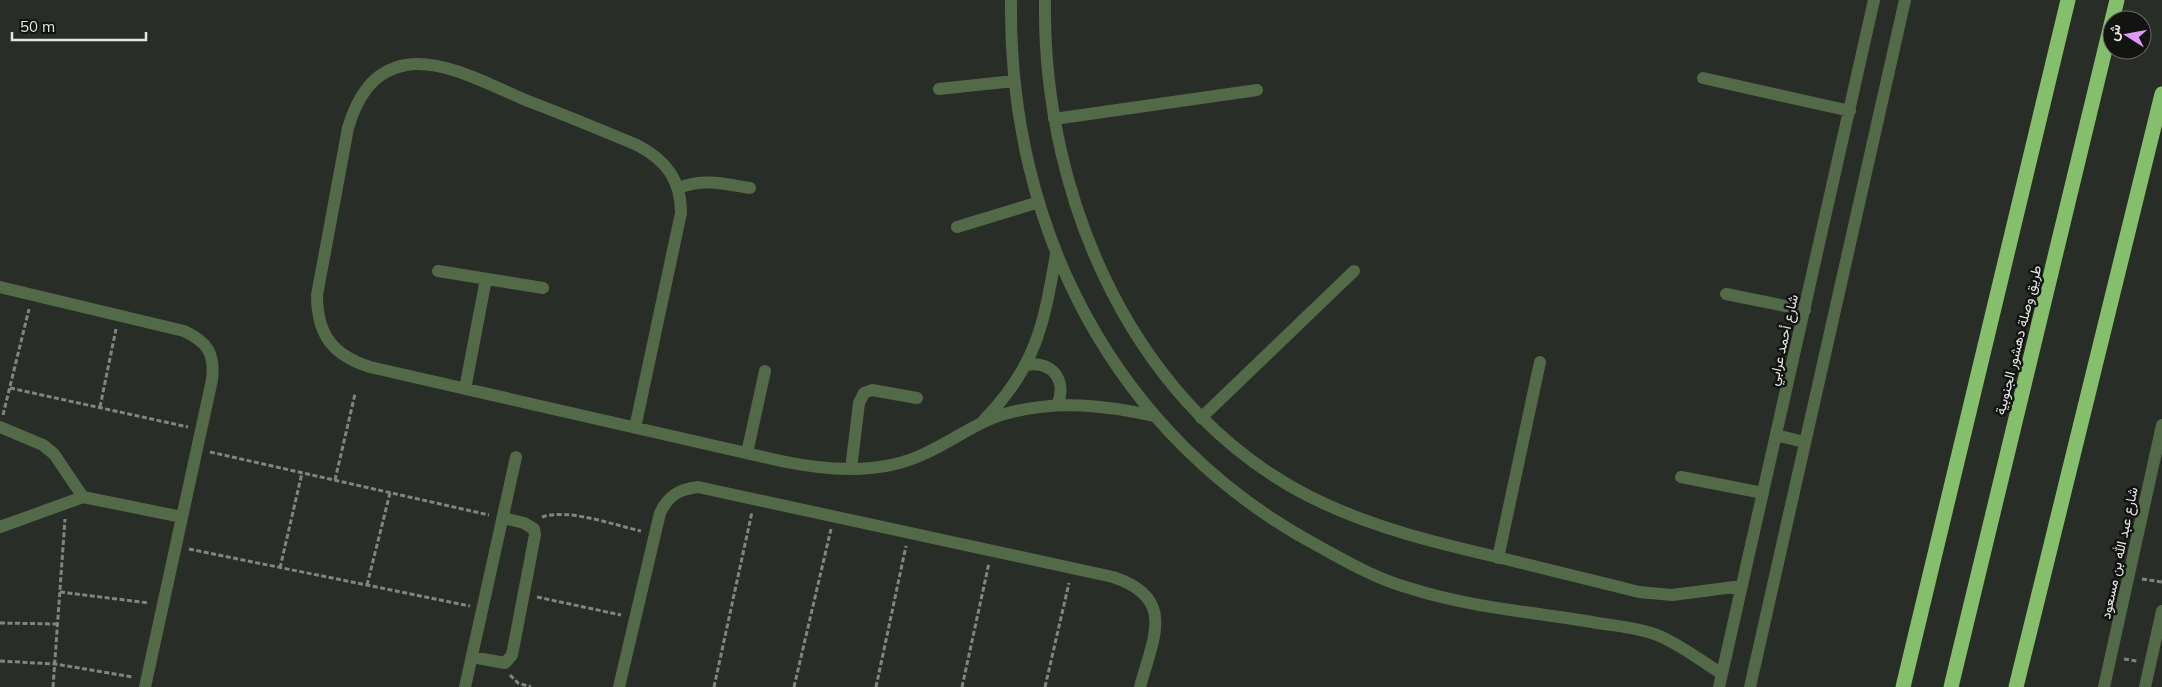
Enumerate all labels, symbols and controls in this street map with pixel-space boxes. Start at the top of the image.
scale bar [12,10,146,42]
north arrow [2102,10,2152,60]
text: 50 m [20,17,55,36]
text: ش [2104,22,2125,42]
street label: طريق وصلة دهشور الجنوبية [1991,263,2045,417]
street label: شارع أحمد عرابي [1764,293,1805,388]
street label: شارع عبد الله بن مسعود [2096,485,2144,621]

